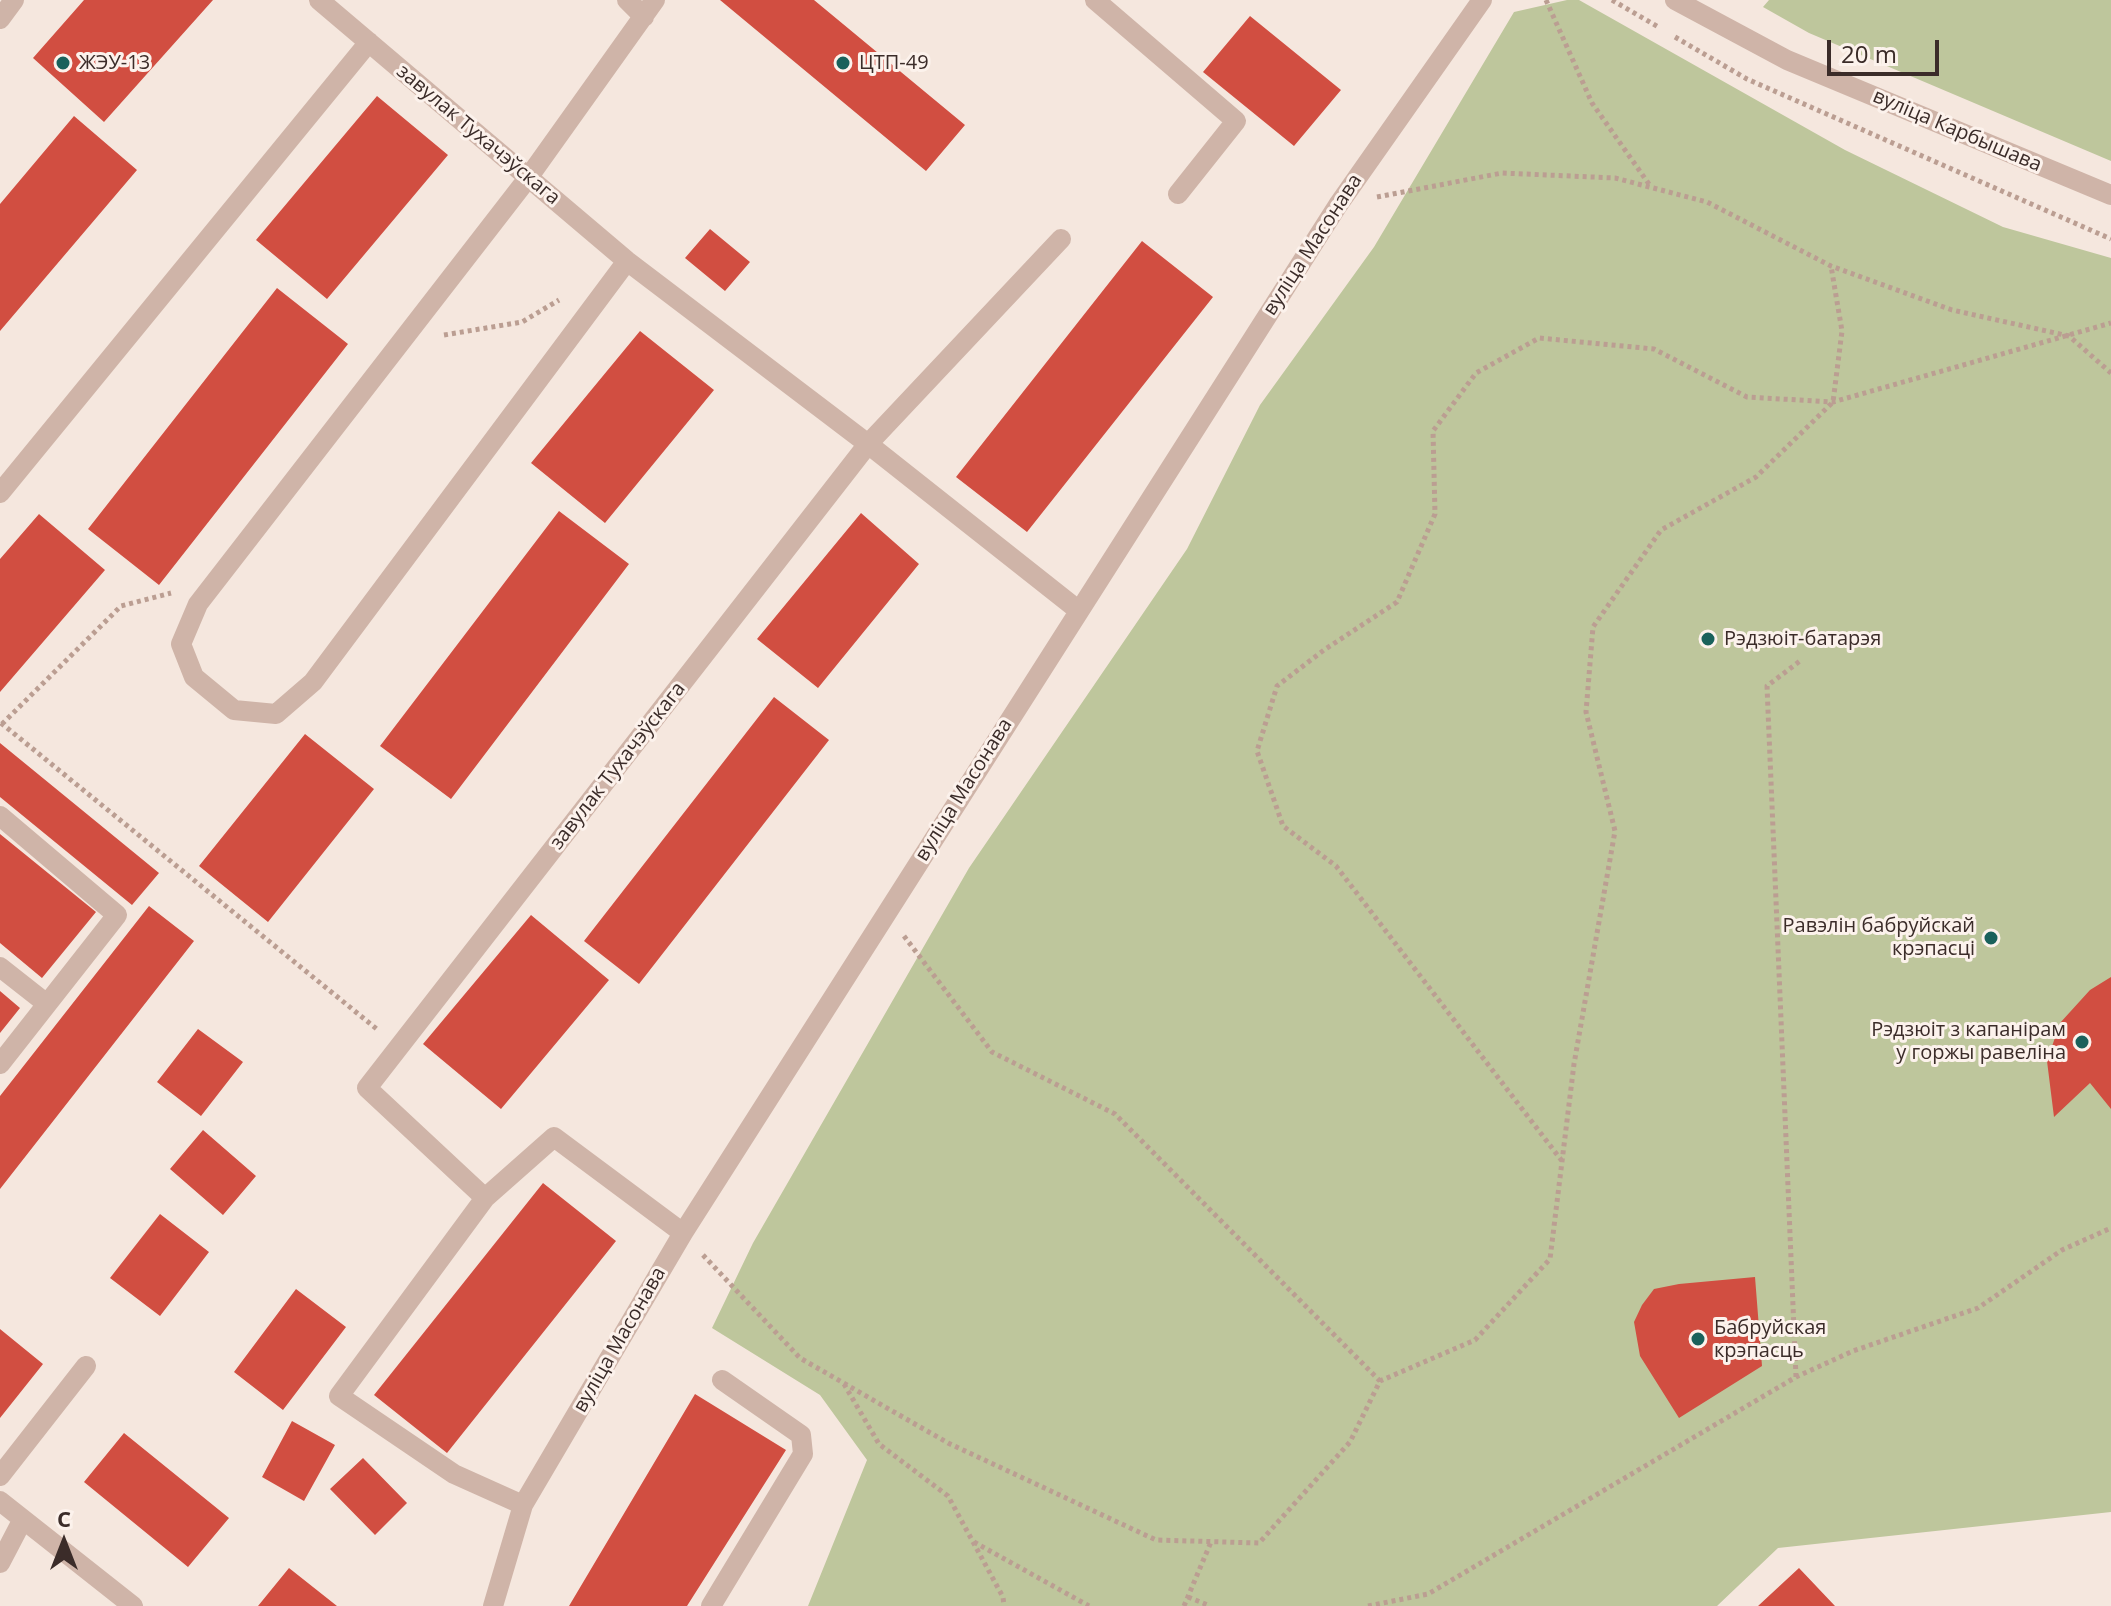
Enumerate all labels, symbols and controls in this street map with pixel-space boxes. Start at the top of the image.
scale bar [1831,24,1943,74]
text: 20 m [1841,37,1897,70]
place label: ЖЭУ-13 [79,51,150,75]
place label: ЦТП-49 [859,51,929,75]
marker: ЖЭУ-13 [54,54,72,72]
marker: ЦТП-49 [834,54,852,72]
street label: завулак Тухачэўскага [391,60,565,210]
street label: вуліца Карбышава [1869,85,2045,177]
street label: вуліца Масонава [1258,170,1368,320]
place label: Рэдзюіт-батарэя [1724,627,1881,651]
marker: Рэдзюіт-батарэя [1699,630,1717,648]
street label: завулак Тухачэўскага [545,678,691,854]
street label: вуліца Масонава [910,714,1018,866]
place label: Равэлін бабруйскай крэпасці [1783,914,1975,961]
marker: Равэлін бабруйскай крэпасці [1982,929,2000,947]
place label: Рэдзюіт з капанірам у горжы равеліна [1871,1018,2066,1065]
marker: Рэдзюіт з капанірам у горжы равеліна [2073,1033,2091,1051]
street label: вуліца Масонава [569,1263,671,1417]
place label: Бабруйская крэпасць [1714,1316,1826,1363]
marker: Бабруйская крэпасць [1689,1330,1707,1348]
north arrow [24,1502,104,1582]
text: С [57,1503,71,1533]

